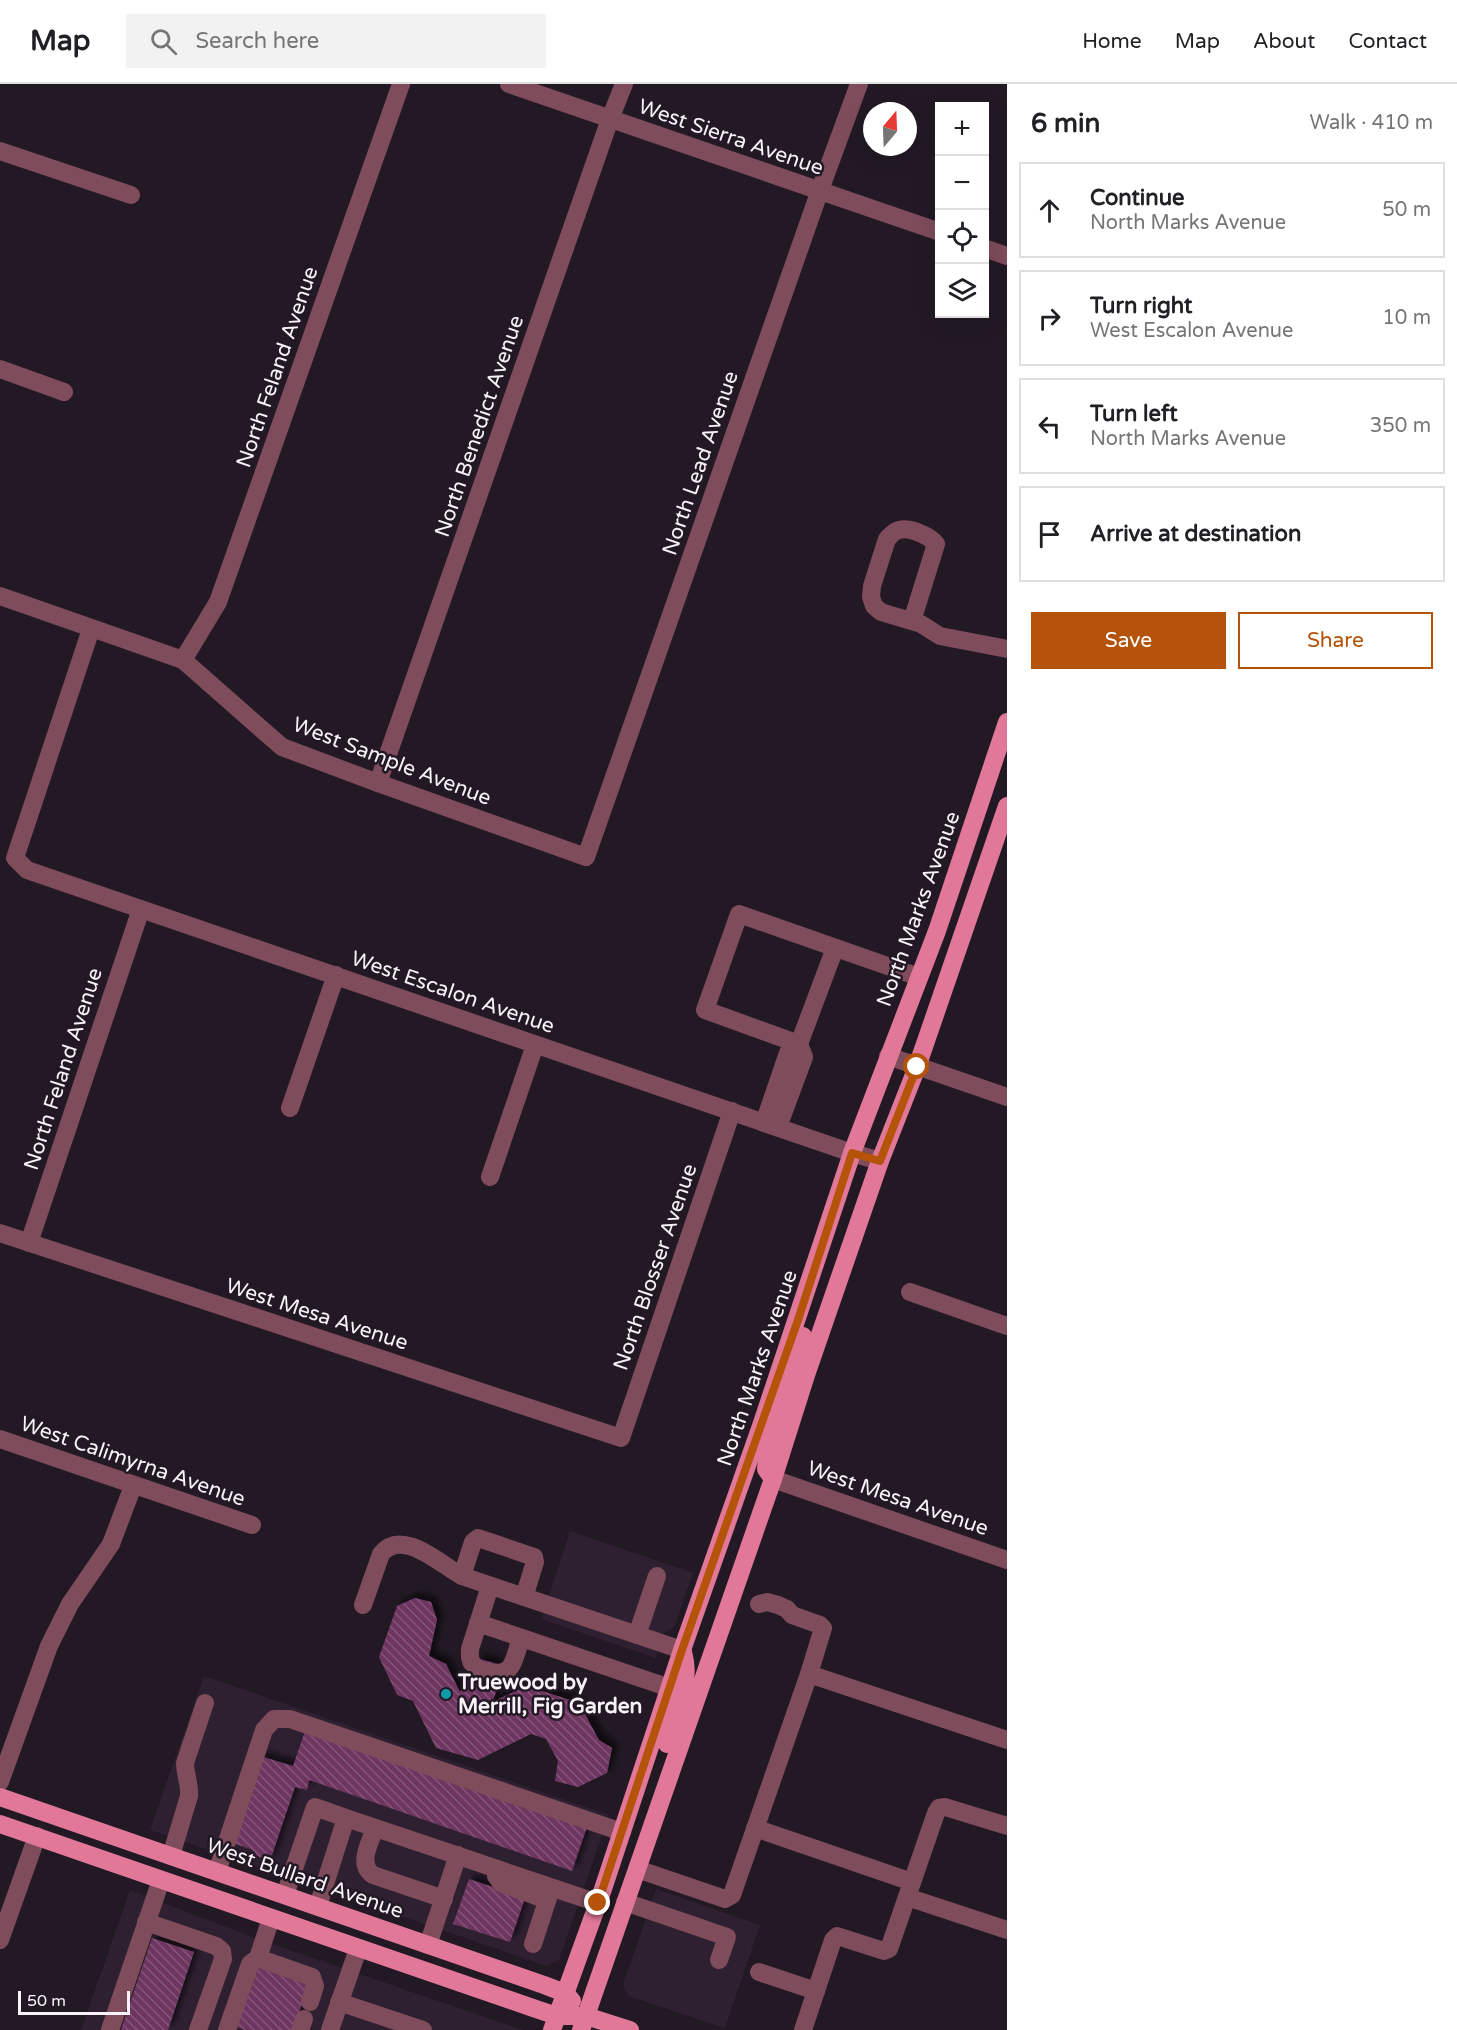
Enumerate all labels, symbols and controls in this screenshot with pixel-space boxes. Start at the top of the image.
search box [126,14,546,68]
text: Map [30,24,90,58]
icon: search [147,25,180,58]
text: Search here [195,28,319,54]
text: Home [1082,29,1142,54]
text: Map [1175,29,1220,54]
text: About [1253,29,1315,54]
text: Contact [1348,29,1427,54]
street label: West Sierra Avenue [635,94,827,181]
north arrow [863,102,917,156]
map controls [935,102,989,318]
button: + [935,102,989,156]
text: 6 min [1031,108,1100,139]
text: Walk · 410 m [1310,111,1433,135]
button: − [935,156,989,210]
text: Continue [1090,185,1185,211]
icon: ahead [1033,194,1066,227]
text: 50 m [1382,198,1431,222]
button: locate [935,210,989,264]
text: North Marks Avenue [1090,211,1286,235]
street label: North Feland Avenue [231,263,324,471]
button: layers [935,264,989,318]
text: Turn right [1090,293,1192,319]
icon: right [1033,302,1066,335]
text: 10 m [1382,306,1431,330]
street label: North Benedict Avenue [430,312,529,540]
text: West Escalon Avenue [1090,319,1293,343]
street label: North Lead Avenue [657,368,744,559]
text: Turn left [1090,401,1178,427]
icon: left [1033,410,1066,443]
text: 350 m [1370,414,1431,438]
text: North Marks Avenue [1090,427,1286,451]
icon: arrive [1033,518,1066,551]
text: Arrive at destination [1090,521,1301,547]
button: Save [1031,612,1226,669]
button: Share [1238,612,1433,669]
street label: West Sample Avenue [289,712,495,811]
street label: North Marks Avenue [872,808,965,1010]
street label: West Escalon Avenue [348,946,558,1039]
street label: North Feland Avenue [19,965,108,1173]
route start [903,1053,929,1079]
street label: North Blosser Avenue [608,1161,703,1374]
street label: North Marks Avenue [712,1267,803,1470]
street label: West Mesa Avenue [223,1273,411,1356]
street label: West Calimyrna Avenue [17,1411,249,1512]
street label: West Mesa Avenue [804,1456,992,1541]
place label: Truewood by Merrill, Fig Garden [457,1670,642,1719]
marker: Truewood by Merrill, Fig Garden [439,1687,453,1701]
street label: West Bullard Avenue [203,1833,407,1924]
route end [584,1889,610,1915]
scale bar [18,1988,130,2016]
text: 50 m [27,1991,66,2011]

